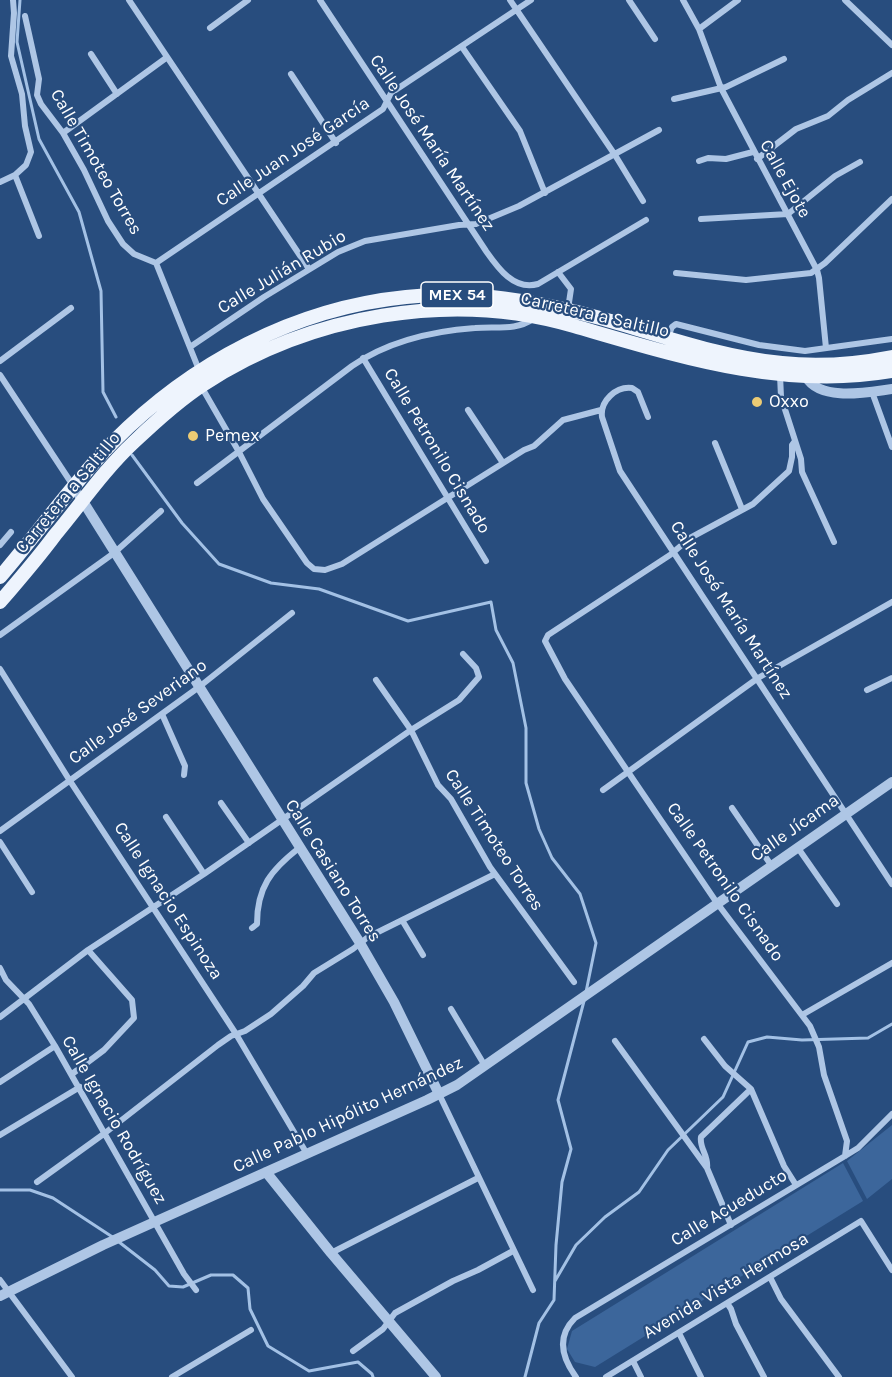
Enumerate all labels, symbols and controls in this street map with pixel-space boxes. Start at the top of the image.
street label: Calle José María Martínez [365,51,499,235]
street label: Calle Timoteo Torres [45,85,147,239]
street label: Calle Juan José García [212,93,374,211]
street label: Calle Ejote [755,136,815,222]
street label: Calle Julián Rubio [214,225,350,319]
road number: MEX 54 [421,282,493,308]
street label: Carretera a Saltillo [519,287,671,343]
street label: Calle Petronilo Cisnado [379,364,495,538]
place label: Oxxo [769,391,809,413]
marker: Oxxo [750,395,764,409]
place label: Pemex [205,425,259,447]
street label: Carretera a Saltillo [11,428,125,558]
marker: Pemex [186,429,200,443]
street label: Calle José María Martínez [665,517,797,703]
street label: Calle José Severiano [65,655,211,769]
street label: Calle Timoteo Torres [440,765,548,915]
street label: Calle Jícama [747,790,843,866]
street label: Calle Casiano Torres [280,796,386,946]
street label: Calle Petronilo Cisnado [662,798,788,966]
street label: Calle Ignacio Espinoza [109,818,227,984]
street label: Calle Ignacio Rodríguez [57,1032,171,1208]
street label: Calle Pablo Hipólito Hernández [230,1052,466,1178]
street label: Calle Acueducto [667,1165,791,1251]
street label: Avenida Vista Hermosa [639,1228,813,1344]

